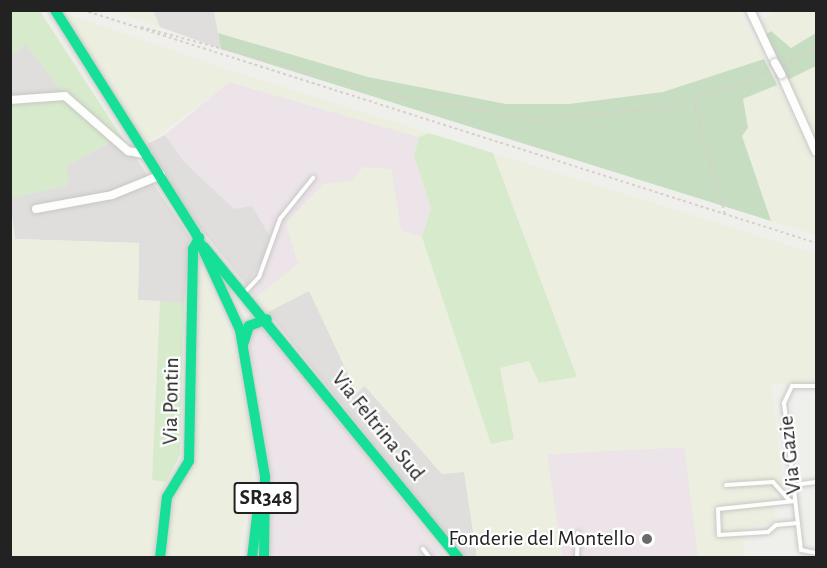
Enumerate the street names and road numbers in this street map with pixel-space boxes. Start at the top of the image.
street label: Via Pontin [157,357,185,445]
street label: Via Feltrina Sud [326,366,430,486]
street label: Via Gazie [773,414,807,496]
road number: SR348 [233,480,299,516]

